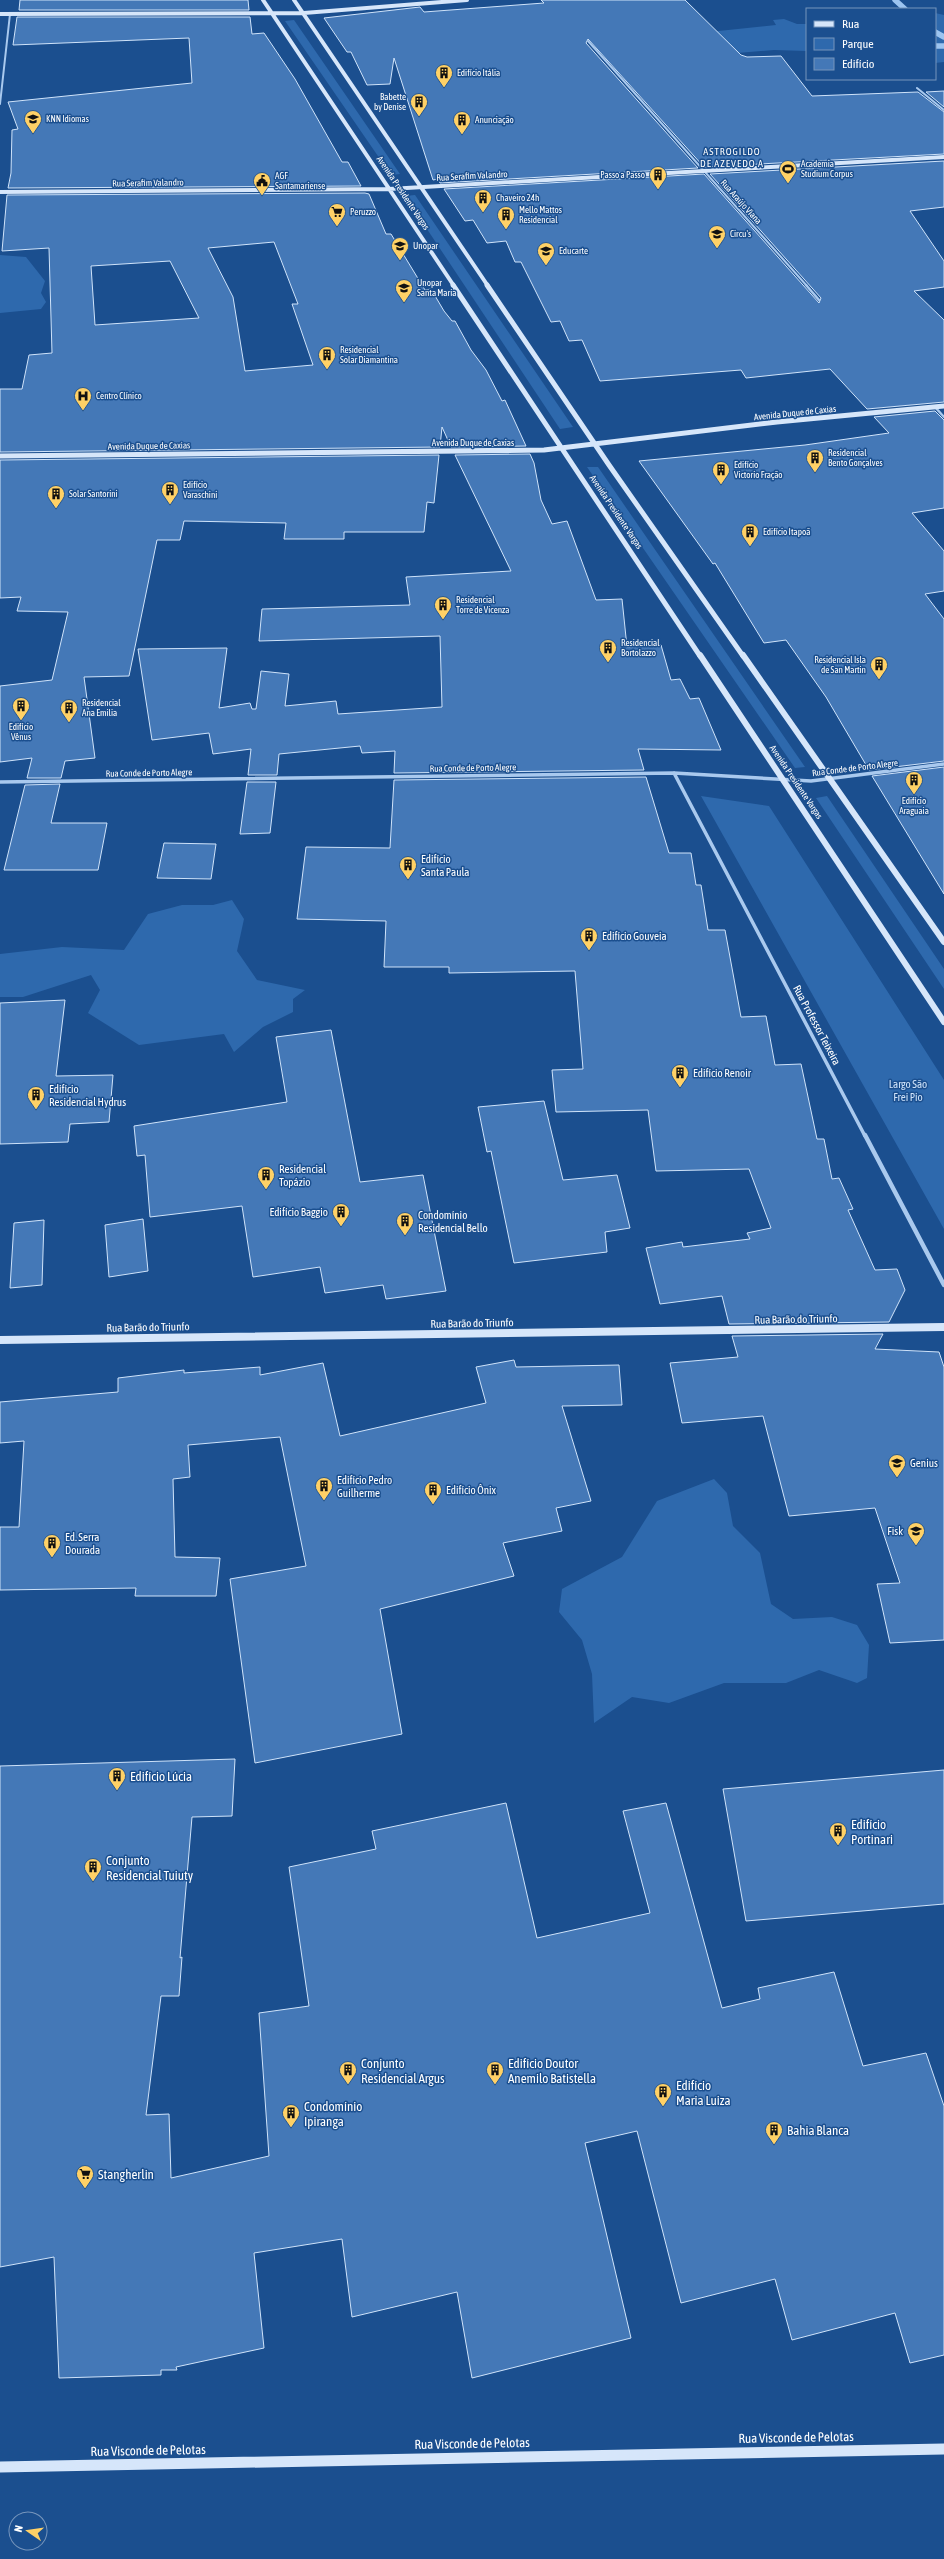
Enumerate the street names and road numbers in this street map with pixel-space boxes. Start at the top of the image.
street label: Avenida Presidente Vargas [375,154,431,232]
street label: Rua Serafim Valandro [436,169,508,183]
street label: Rua Serafim Valandro [112,177,184,189]
street label: Rua Araújo Viana [718,178,764,226]
street label: Avenida Duque de Caxias [753,404,837,422]
street label: Avenida Duque de Caxias [432,438,514,448]
street label: Avenida Duque de Caxias [108,440,190,452]
street label: Avenida Presidente Vargas [588,473,644,551]
street label: Avenida Presidente Vargas [768,743,824,821]
street label: Rua Conde de Porto Alegre [811,758,899,778]
street label: Rua Conde de Porto Alegre [430,762,516,774]
street label: Rua Conde de Porto Alegre [106,767,192,779]
street label: Rua Professor Teixeira [791,983,843,1067]
street label: Rua Barão do Triunfo [754,1312,838,1326]
street label: Rua Barão do Triunfo [430,1316,514,1330]
street label: Rua Barão do Triunfo [106,1320,190,1334]
street label: Rua Visconde de Pelotas [738,2429,854,2446]
street label: Rua Visconde de Pelotas [414,2435,530,2452]
street label: Rua Visconde de Pelotas [90,2442,206,2459]

